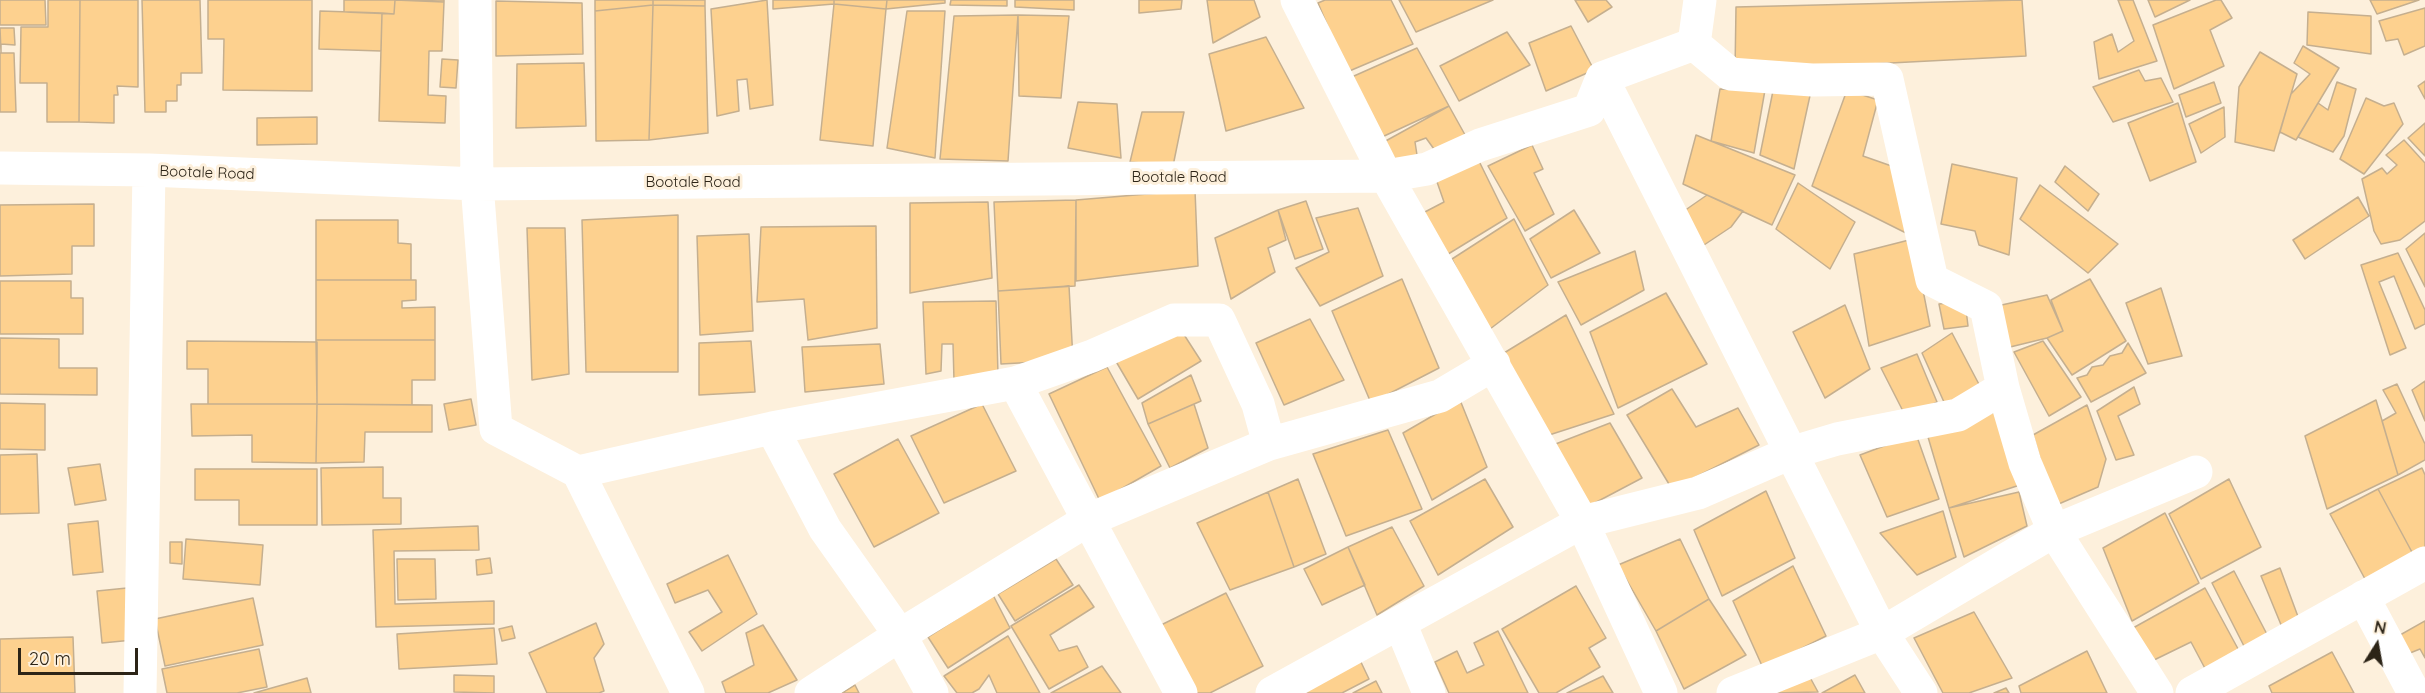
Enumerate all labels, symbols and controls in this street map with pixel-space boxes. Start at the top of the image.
street label: Bootale Road [159,162,255,184]
street label: Bootale Road [1131,168,1227,186]
street label: Bootale Road [645,173,741,191]
north arrow [2347,615,2407,675]
text: N [2373,616,2388,638]
scale bar [21,636,141,674]
text: 20 m [29,647,71,670]

